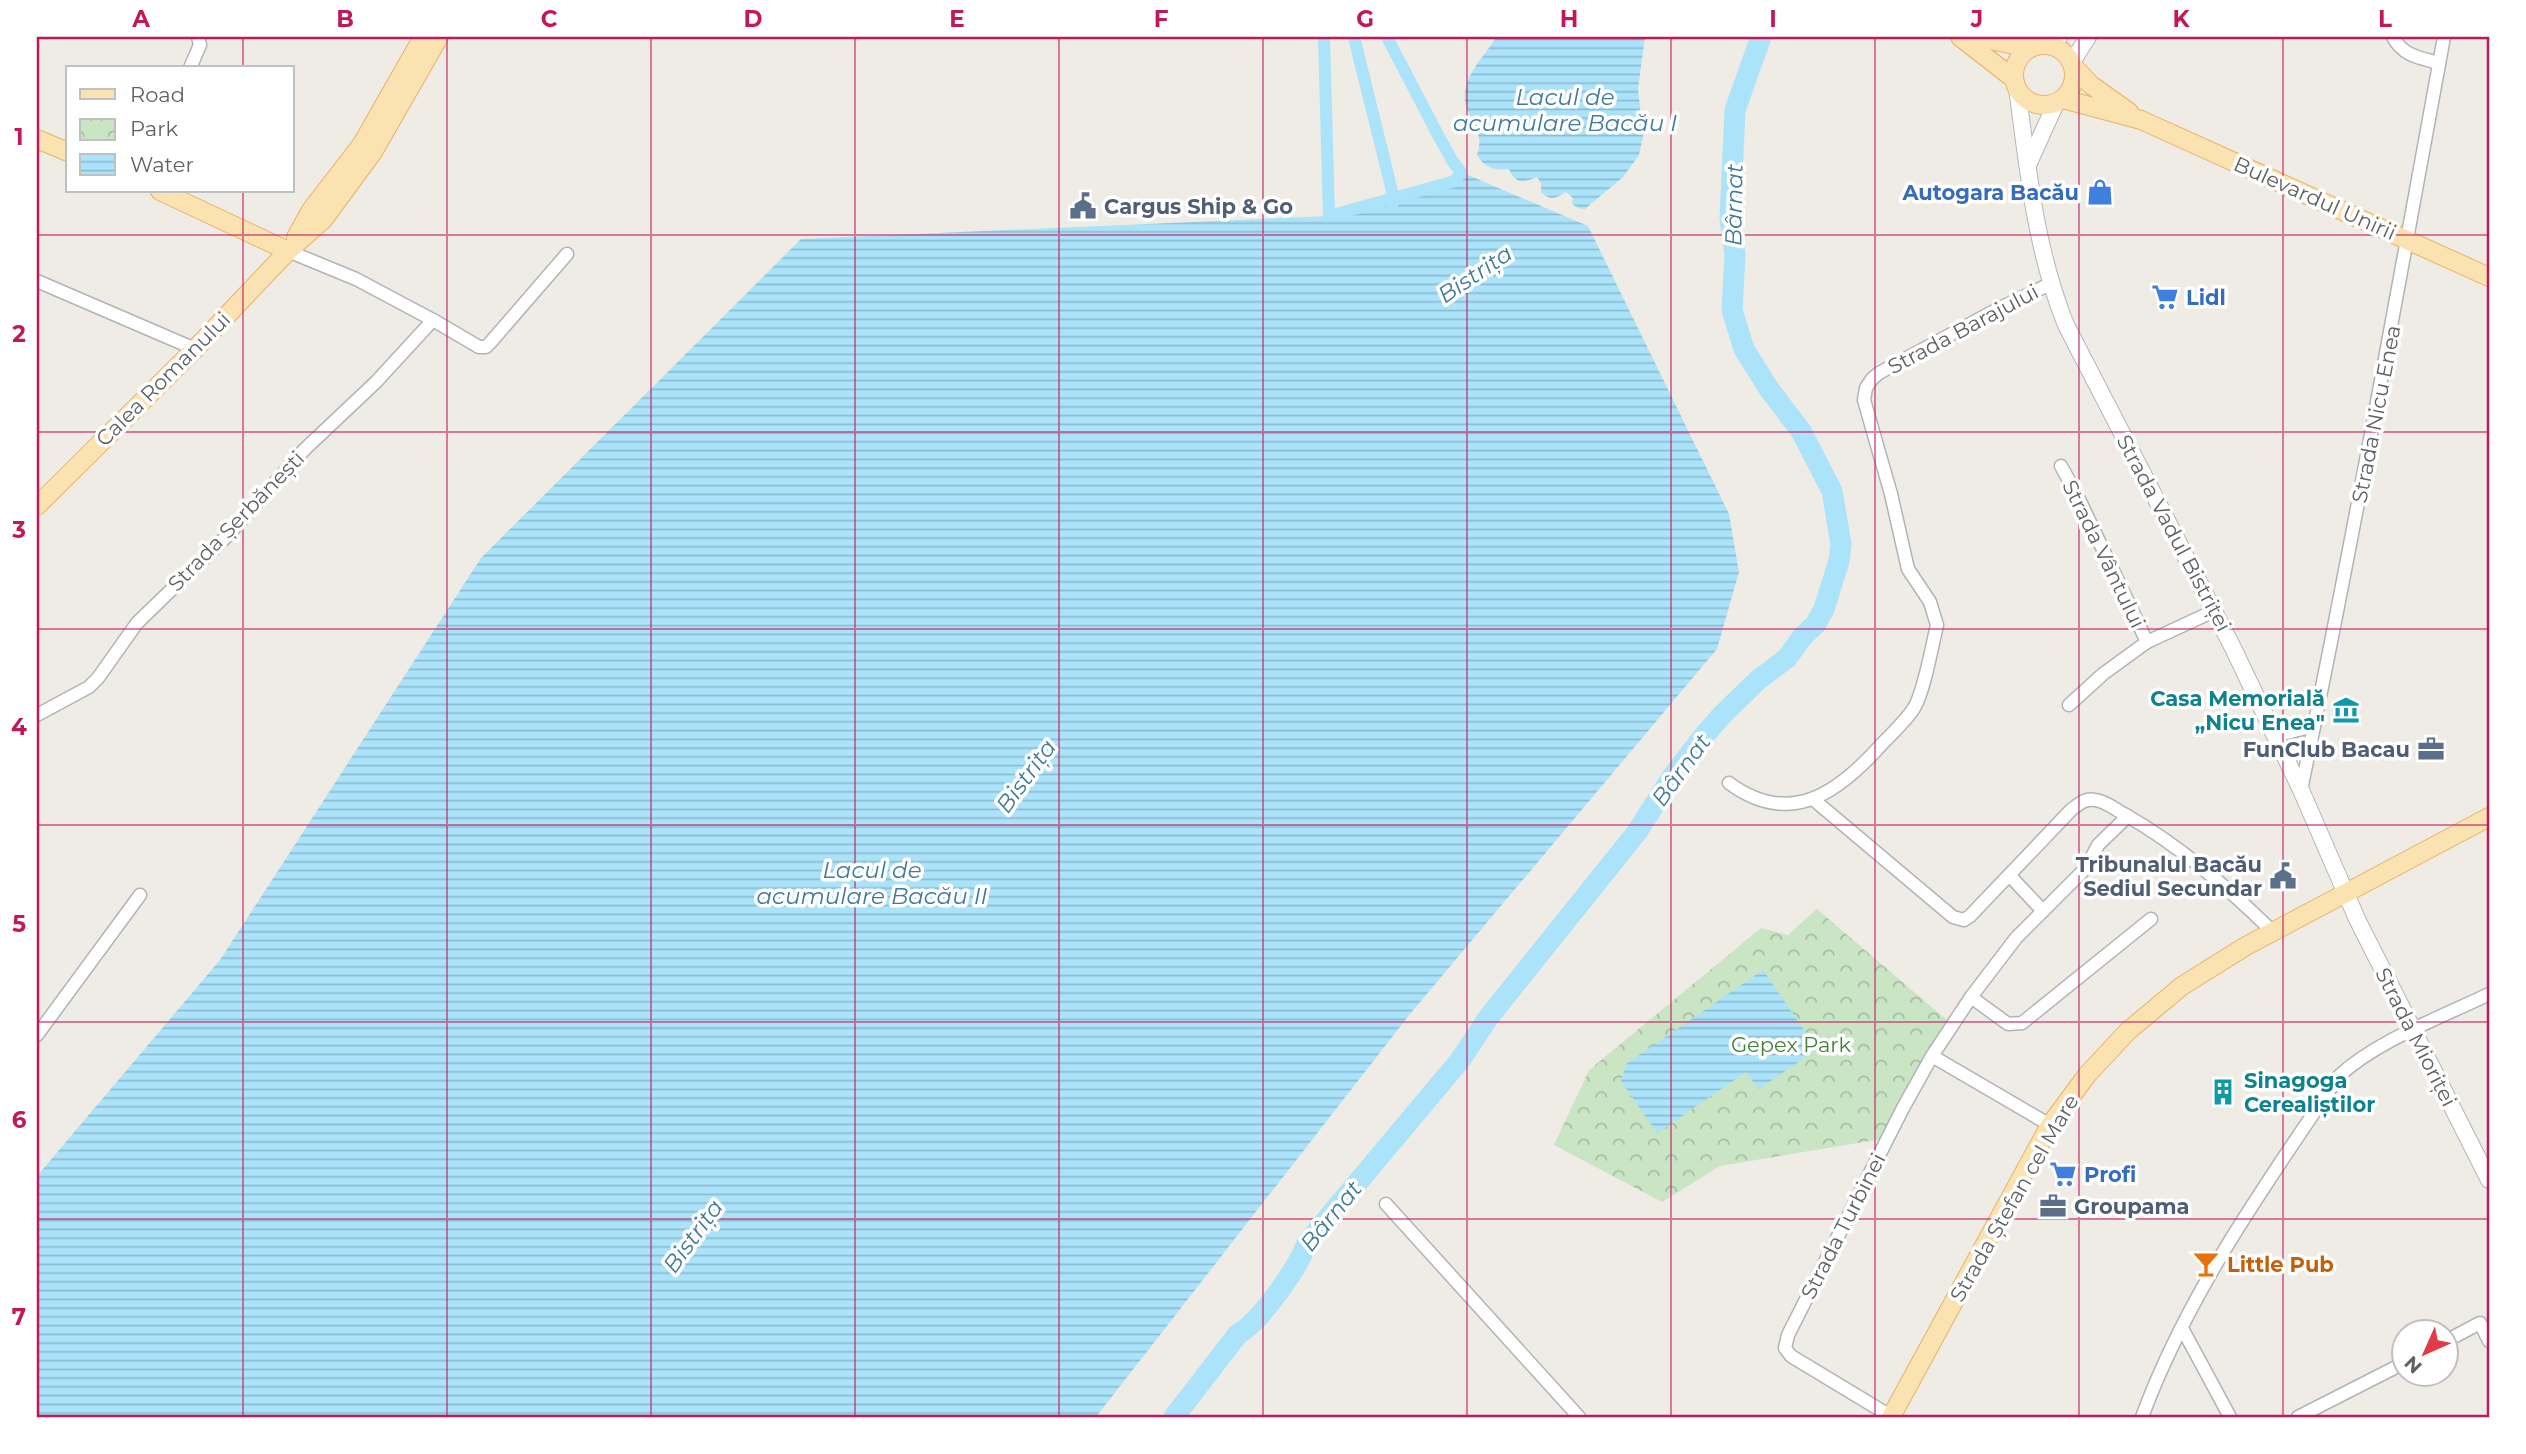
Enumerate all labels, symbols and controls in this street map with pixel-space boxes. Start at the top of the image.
text: A [131,5,150,33]
text: B [336,5,354,33]
text: C [541,5,558,33]
text: D [744,5,763,33]
text: E [949,5,965,33]
text: F [1154,5,1169,33]
text: G [1356,5,1374,33]
text: H [1560,5,1578,33]
text: I [1769,5,1777,33]
text: J [1970,5,1983,33]
text: K [2172,5,2190,33]
text: L [2378,5,2392,33]
legend [66,66,294,192]
text: Road [130,82,185,107]
water label: Lacul de acumulare Bacău I [1453,83,1677,137]
text: Park [130,116,178,141]
text: 1 [14,123,24,151]
street label: Bulevardul Unirii [2230,151,2400,245]
text: Water [130,152,194,177]
water label: Bârnat [1719,163,1749,246]
shop icon: Autogara Bacău [2085,177,2115,207]
place label: Autogara Bacău [1901,180,2079,205]
public building icon: Cargus Ship & Go [1068,191,1098,221]
place label: Cargus Ship & Go [1104,194,1293,219]
water label: Bistrița [1432,239,1518,309]
street label: Strada Barajului [1883,279,2043,379]
supermarket icon: Lidl [2150,282,2180,312]
place label: Lidl [2186,285,2226,310]
street label: Calea Romanului [91,307,235,451]
text: 2 [12,320,26,348]
street label: Strada Nicu Enea [2346,323,2406,505]
street label: Strada Vadul Bistriței [2111,430,2237,636]
street label: Strada Șerbănești [163,446,310,597]
street label: Strada Vântului [2057,476,2151,632]
text: 3 [11,516,26,544]
place label: Casa Memorială „Nicu Enea" [2150,686,2325,735]
museum icon: Casa Memorială „Nicu Enea" [2331,695,2361,725]
text: 4 [11,713,27,741]
water label: Bârnat [1645,728,1717,812]
water label: Bistrița [990,734,1062,818]
office icon: FunClub Bacau [2416,734,2446,764]
place label: FunClub Bacau [2243,737,2410,762]
place label: Tribunalul Bacău Sediul Secundar [2076,852,2262,901]
water label: Lacul de acumulare Bacău II [756,856,988,910]
public building icon: Tribunalul Bacău Sediul Secundar [2268,861,2298,891]
text: 5 [12,910,26,938]
street label: Strada Mioriței [2369,963,2462,1111]
park label: Gepex Park [1731,1032,1852,1057]
place label: Sinagoga Cerealiștilor [2244,1068,2375,1118]
building icon: Sinagoga Cerealiștilor [2208,1077,2238,1107]
street label: Strada Ștefan cel Mare [1944,1090,2084,1307]
text: 6 [12,1106,27,1134]
street label: Strada Turbinei [1796,1149,1890,1303]
supermarket icon: Profi [2048,1159,2078,1189]
place label: Profi [2084,1162,2136,1187]
water label: Bârnat [1294,1175,1368,1257]
office icon: Groupama [2038,1191,2068,1221]
water label: Bistrița [657,1194,729,1278]
place label: Groupama [2074,1194,2189,1219]
bar icon: Little Pub [2191,1249,2221,1279]
place label: Little Pub [2227,1252,2334,1277]
text: 7 [12,1303,26,1331]
north arrow [2390,1318,2460,1388]
text: N [2400,1351,2427,1378]

